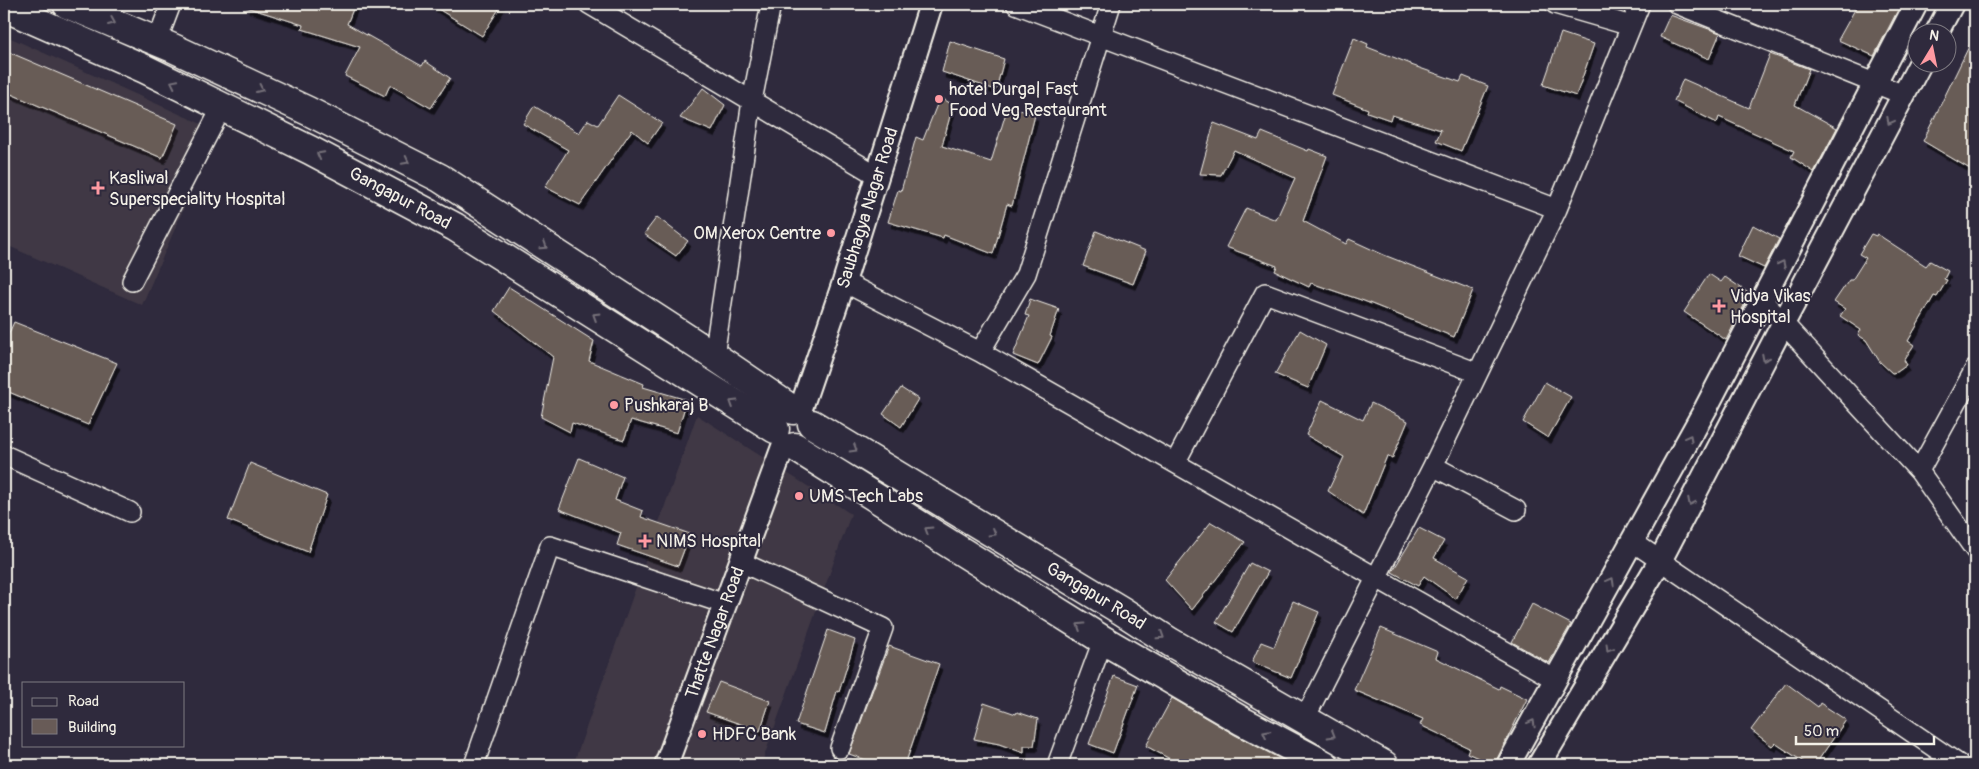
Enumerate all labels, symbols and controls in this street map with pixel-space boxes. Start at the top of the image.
one-way arrow [107,16,116,27]
north arrow [1906,22,1956,72]
text: N [1928,26,1940,45]
place label: hotel Durga| Fast Food Veg Restaurant [949,78,1108,122]
one-way arrow [170,79,179,89]
one-way arrow [255,82,264,93]
marker: hotel Durga| Fast Food Veg Restaurant [933,93,945,105]
one-way arrow [1886,116,1896,125]
street label: Saubhagya Nagar Road [831,124,903,292]
one-way arrow [316,151,325,161]
one-way arrow [400,155,409,165]
street label: Gangapur Road [345,161,455,234]
place label: Kasliwal Superspeciality Hospital [109,167,286,211]
marker: Kasliwal Superspeciality Hospital [91,181,105,195]
place label: OM Xerox Centre [693,222,821,245]
marker: OM Xerox Centre [825,227,837,239]
one-way arrow [539,239,548,249]
one-way arrow [1776,260,1786,269]
place label: Vidya Vikas Hospital [1730,285,1811,329]
marker: Vidya Vikas Hospital [1712,299,1726,313]
one-way arrow [592,313,601,323]
one-way arrow [1761,352,1771,361]
place label: Pushkaraj B [624,394,708,417]
marker: Pushkaraj B [608,399,620,411]
one-way arrow [730,400,739,410]
one-way arrow [1683,435,1693,444]
one-way arrow [848,443,857,453]
place label: UMS Tech Labs [809,485,923,508]
marker: UMS Tech Labs [793,490,805,502]
one-way arrow [1687,497,1697,506]
one-way arrow [924,527,933,536]
one-way arrow [987,527,996,537]
place label: NIMS Hospital [656,530,761,553]
marker: NIMS Hospital [638,534,652,548]
street label: Gangapur Road [1042,557,1150,635]
street label: Thatte Nagar Road [680,563,749,702]
one-way arrow [1605,577,1615,586]
one-way arrow [1077,622,1086,632]
one-way arrow [1156,630,1165,639]
one-way arrow [1605,642,1615,651]
legend [22,682,185,746]
text: Road [68,692,99,711]
scale bar [1796,714,1934,746]
text: Building [68,718,116,737]
one-way arrow [1525,719,1535,728]
text: 50 m [1804,722,1839,741]
place label: HDFC Bank [712,723,797,746]
marker: HDFC Bank [696,728,708,740]
one-way arrow [1327,729,1336,739]
one-way arrow [1263,730,1272,740]

